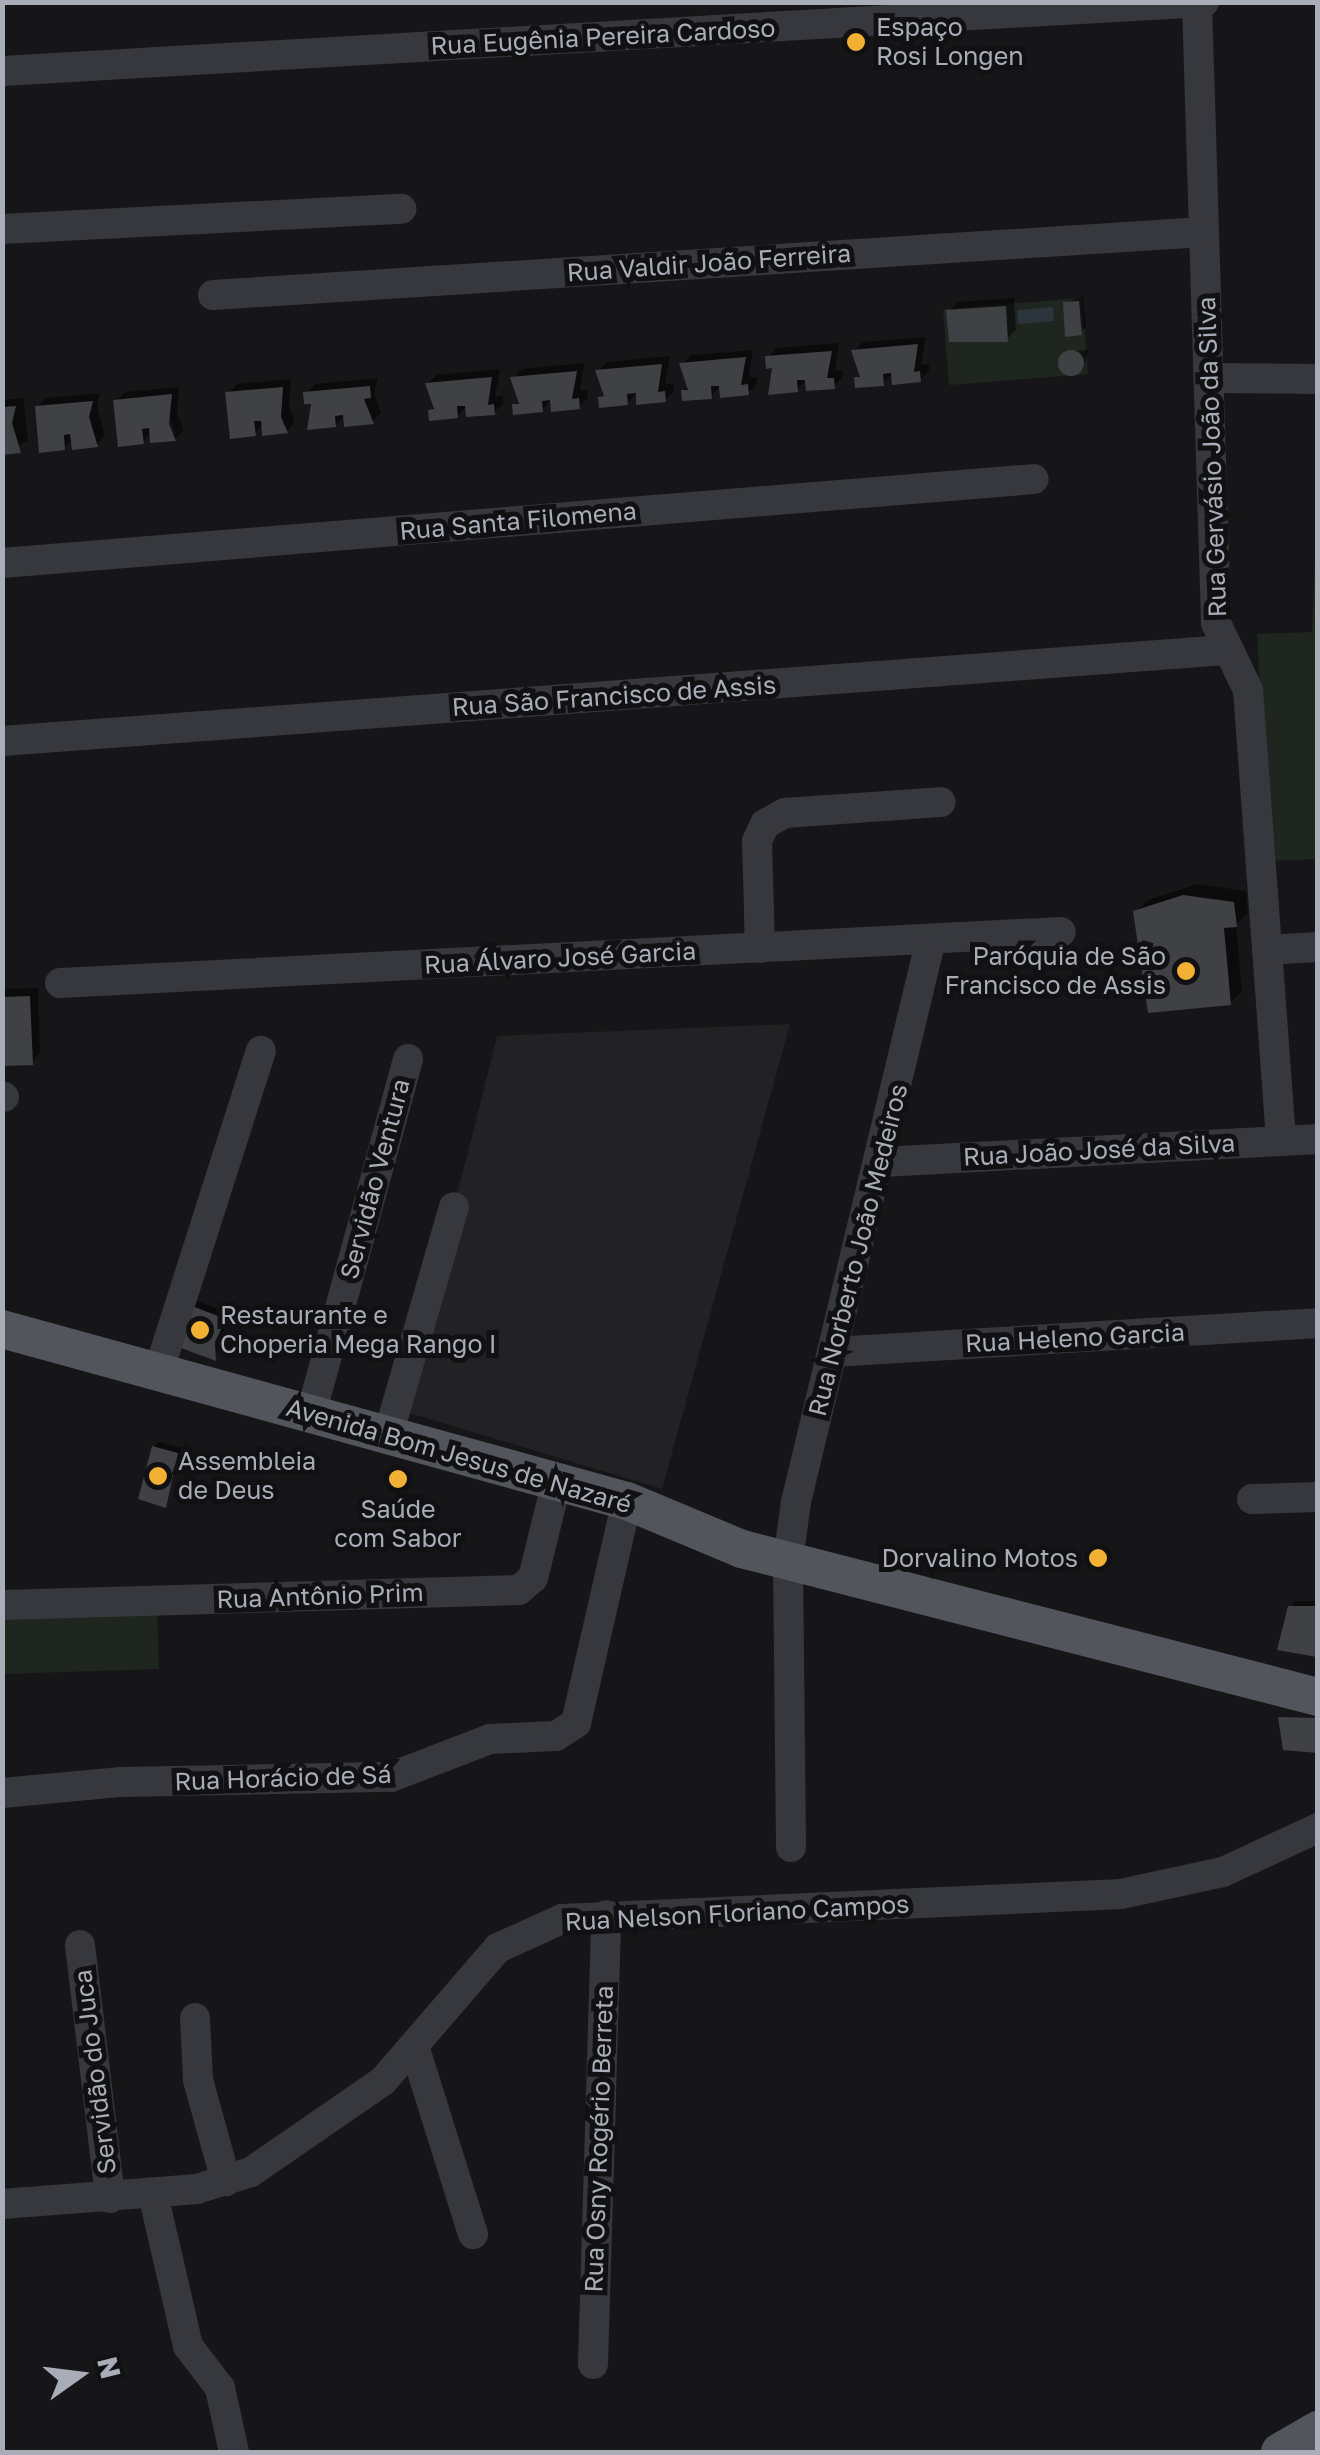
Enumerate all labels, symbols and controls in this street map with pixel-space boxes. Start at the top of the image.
street label: Rua Eugênia Pereira Cardoso [430,13,776,61]
place label: Espaço Rosi Longen [876,13,1024,72]
marker: Espaço Rosi Longen [845,31,867,53]
street label: Rua Valdir João Ferreira [566,238,852,288]
street label: Rua Gervásio João da Silva [1191,296,1233,618]
street label: Rua Santa Filomena [398,496,638,546]
street label: Rua São Francisco de Assis [451,670,777,722]
street label: Rua Álvaro José Garcia [423,936,697,980]
place label: Paróquia de São Francisco de Assis [944,942,1166,1001]
marker: Paróquia de São Francisco de Assis [1175,960,1197,982]
street label: Servidão Ventura [334,1076,416,1282]
street label: Rua Norberto João Medeiros [802,1081,914,1419]
street label: Rua João José da Silva [962,1128,1236,1172]
place label: Restaurante e Choperia Mega Rango I [220,1301,497,1360]
street label: Rua Heleno Garcia [964,1317,1186,1359]
marker: Restaurante e Choperia Mega Rango I [189,1319,211,1341]
street label: Avenida Bom Jesus de Nazaré [283,1392,635,1520]
place label: Assembleia de Deus [178,1447,316,1506]
marker: Assembleia de Deus [147,1465,169,1487]
marker: Saúde com Sabor [387,1468,409,1490]
place label: Saúde com Sabor [334,1495,462,1554]
place label: Dorvalino Motos [882,1543,1078,1573]
marker: Dorvalino Motos [1087,1547,1109,1569]
street label: Rua Antônio Prim [216,1577,424,1615]
street label: Rua Horácio de Sá [174,1759,392,1797]
street label: Rua Nelson Floriano Campos [564,1889,910,1937]
street label: Servidão do Juca [68,1968,122,2176]
street label: Rua Osny Rogério Berreta [579,1985,619,2293]
north arrow [30,2325,130,2425]
text: N [91,2353,128,2382]

